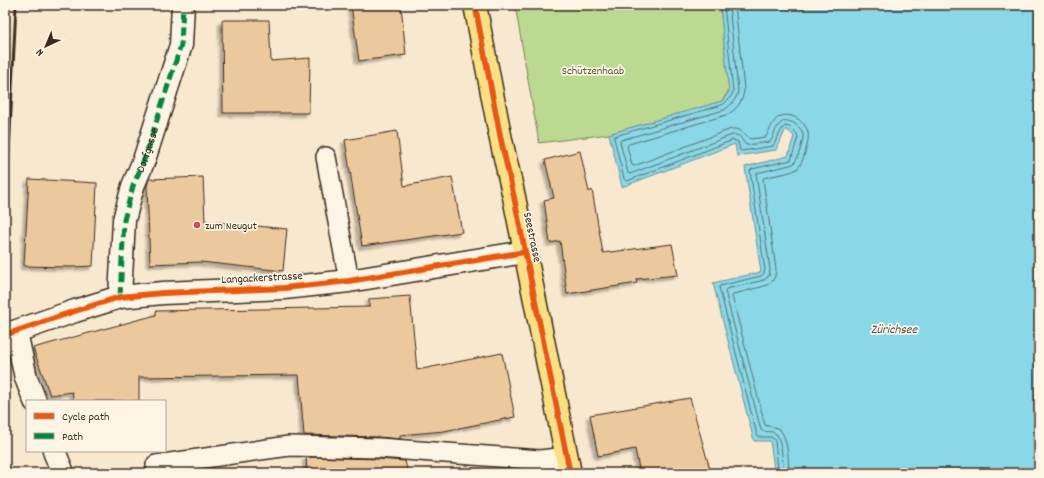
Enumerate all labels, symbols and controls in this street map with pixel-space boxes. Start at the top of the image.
north arrow [26,26,66,66]
text: N [33,44,48,59]
park label: Schützenhaab [562,63,624,80]
street label: Dorfgasse [133,126,164,176]
street label: Seestrasse [518,211,545,264]
place label: zum Neugut [205,218,258,235]
marker: zum Neugut [192,220,202,230]
street label: Langackerstrasse [221,268,303,289]
water label: Zürichsee [871,321,919,340]
legend [26,400,166,452]
text: Cycle path [62,409,110,426]
text: Path [62,429,83,446]

